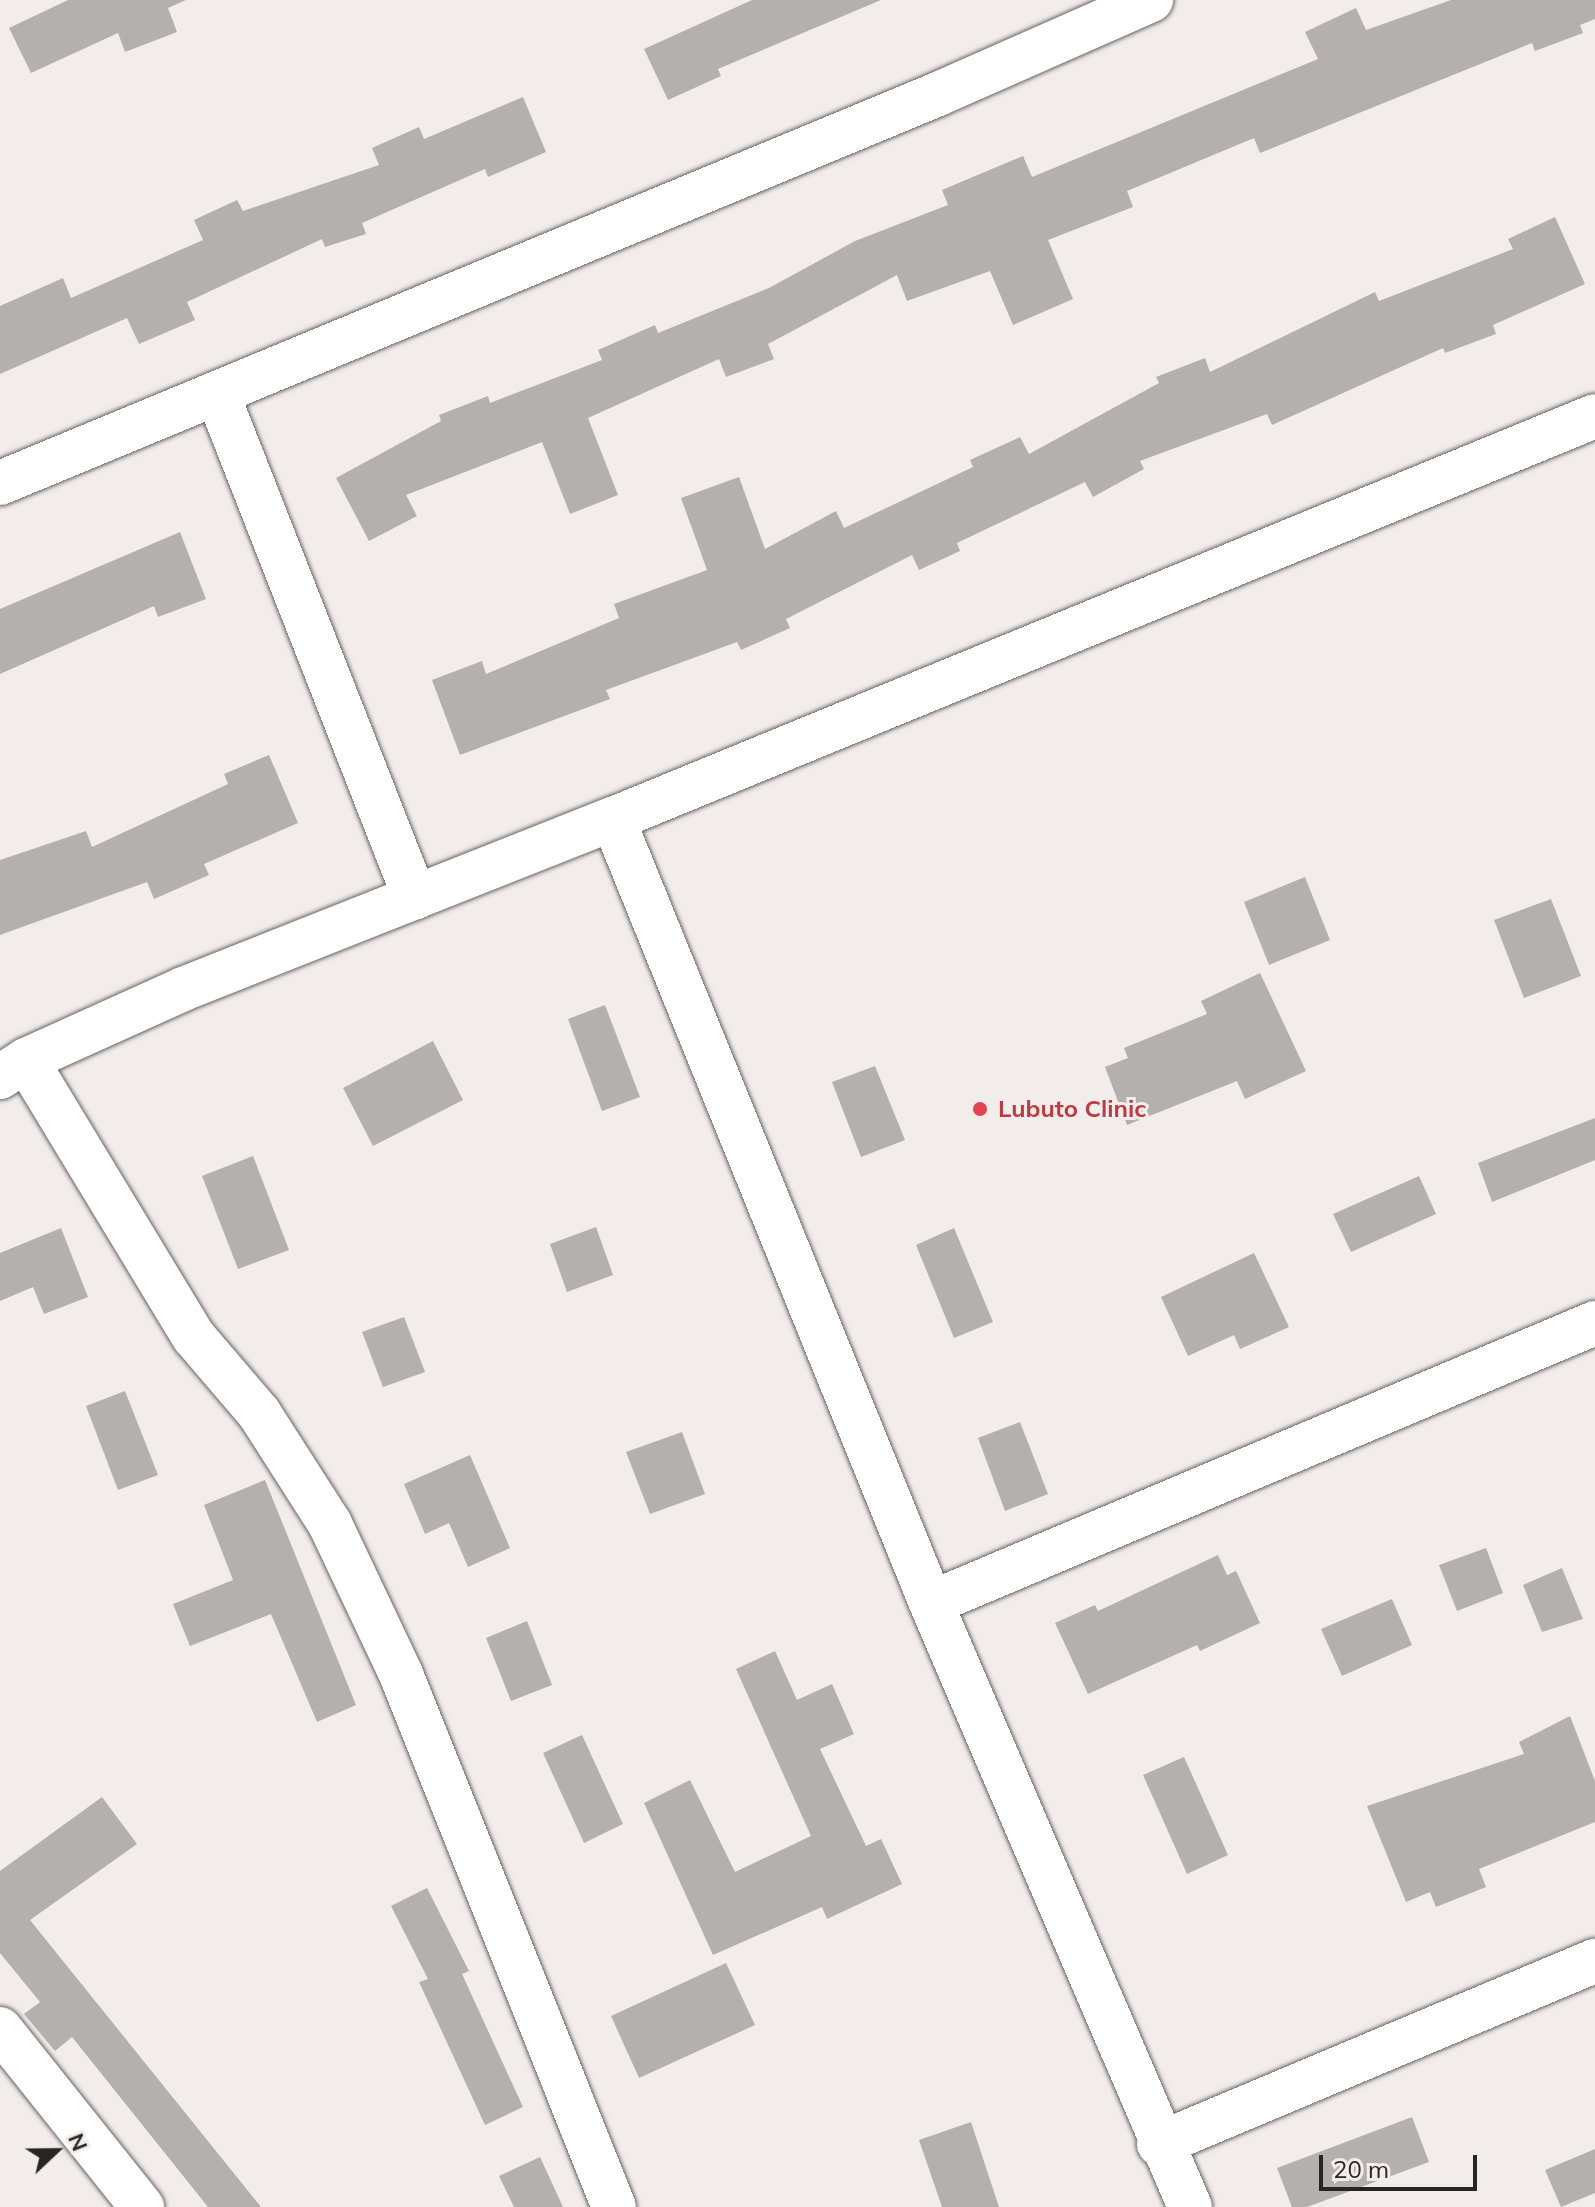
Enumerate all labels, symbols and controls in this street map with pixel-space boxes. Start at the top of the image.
place label: Lubuto Clinic [998,1095,1146,1123]
marker: Lubuto Clinic [969,1098,991,1120]
north arrow [16,2111,96,2191]
text: N [62,2129,94,2155]
scale bar [1323,2139,1481,2189]
text: 20 m [1333,2154,1389,2184]

